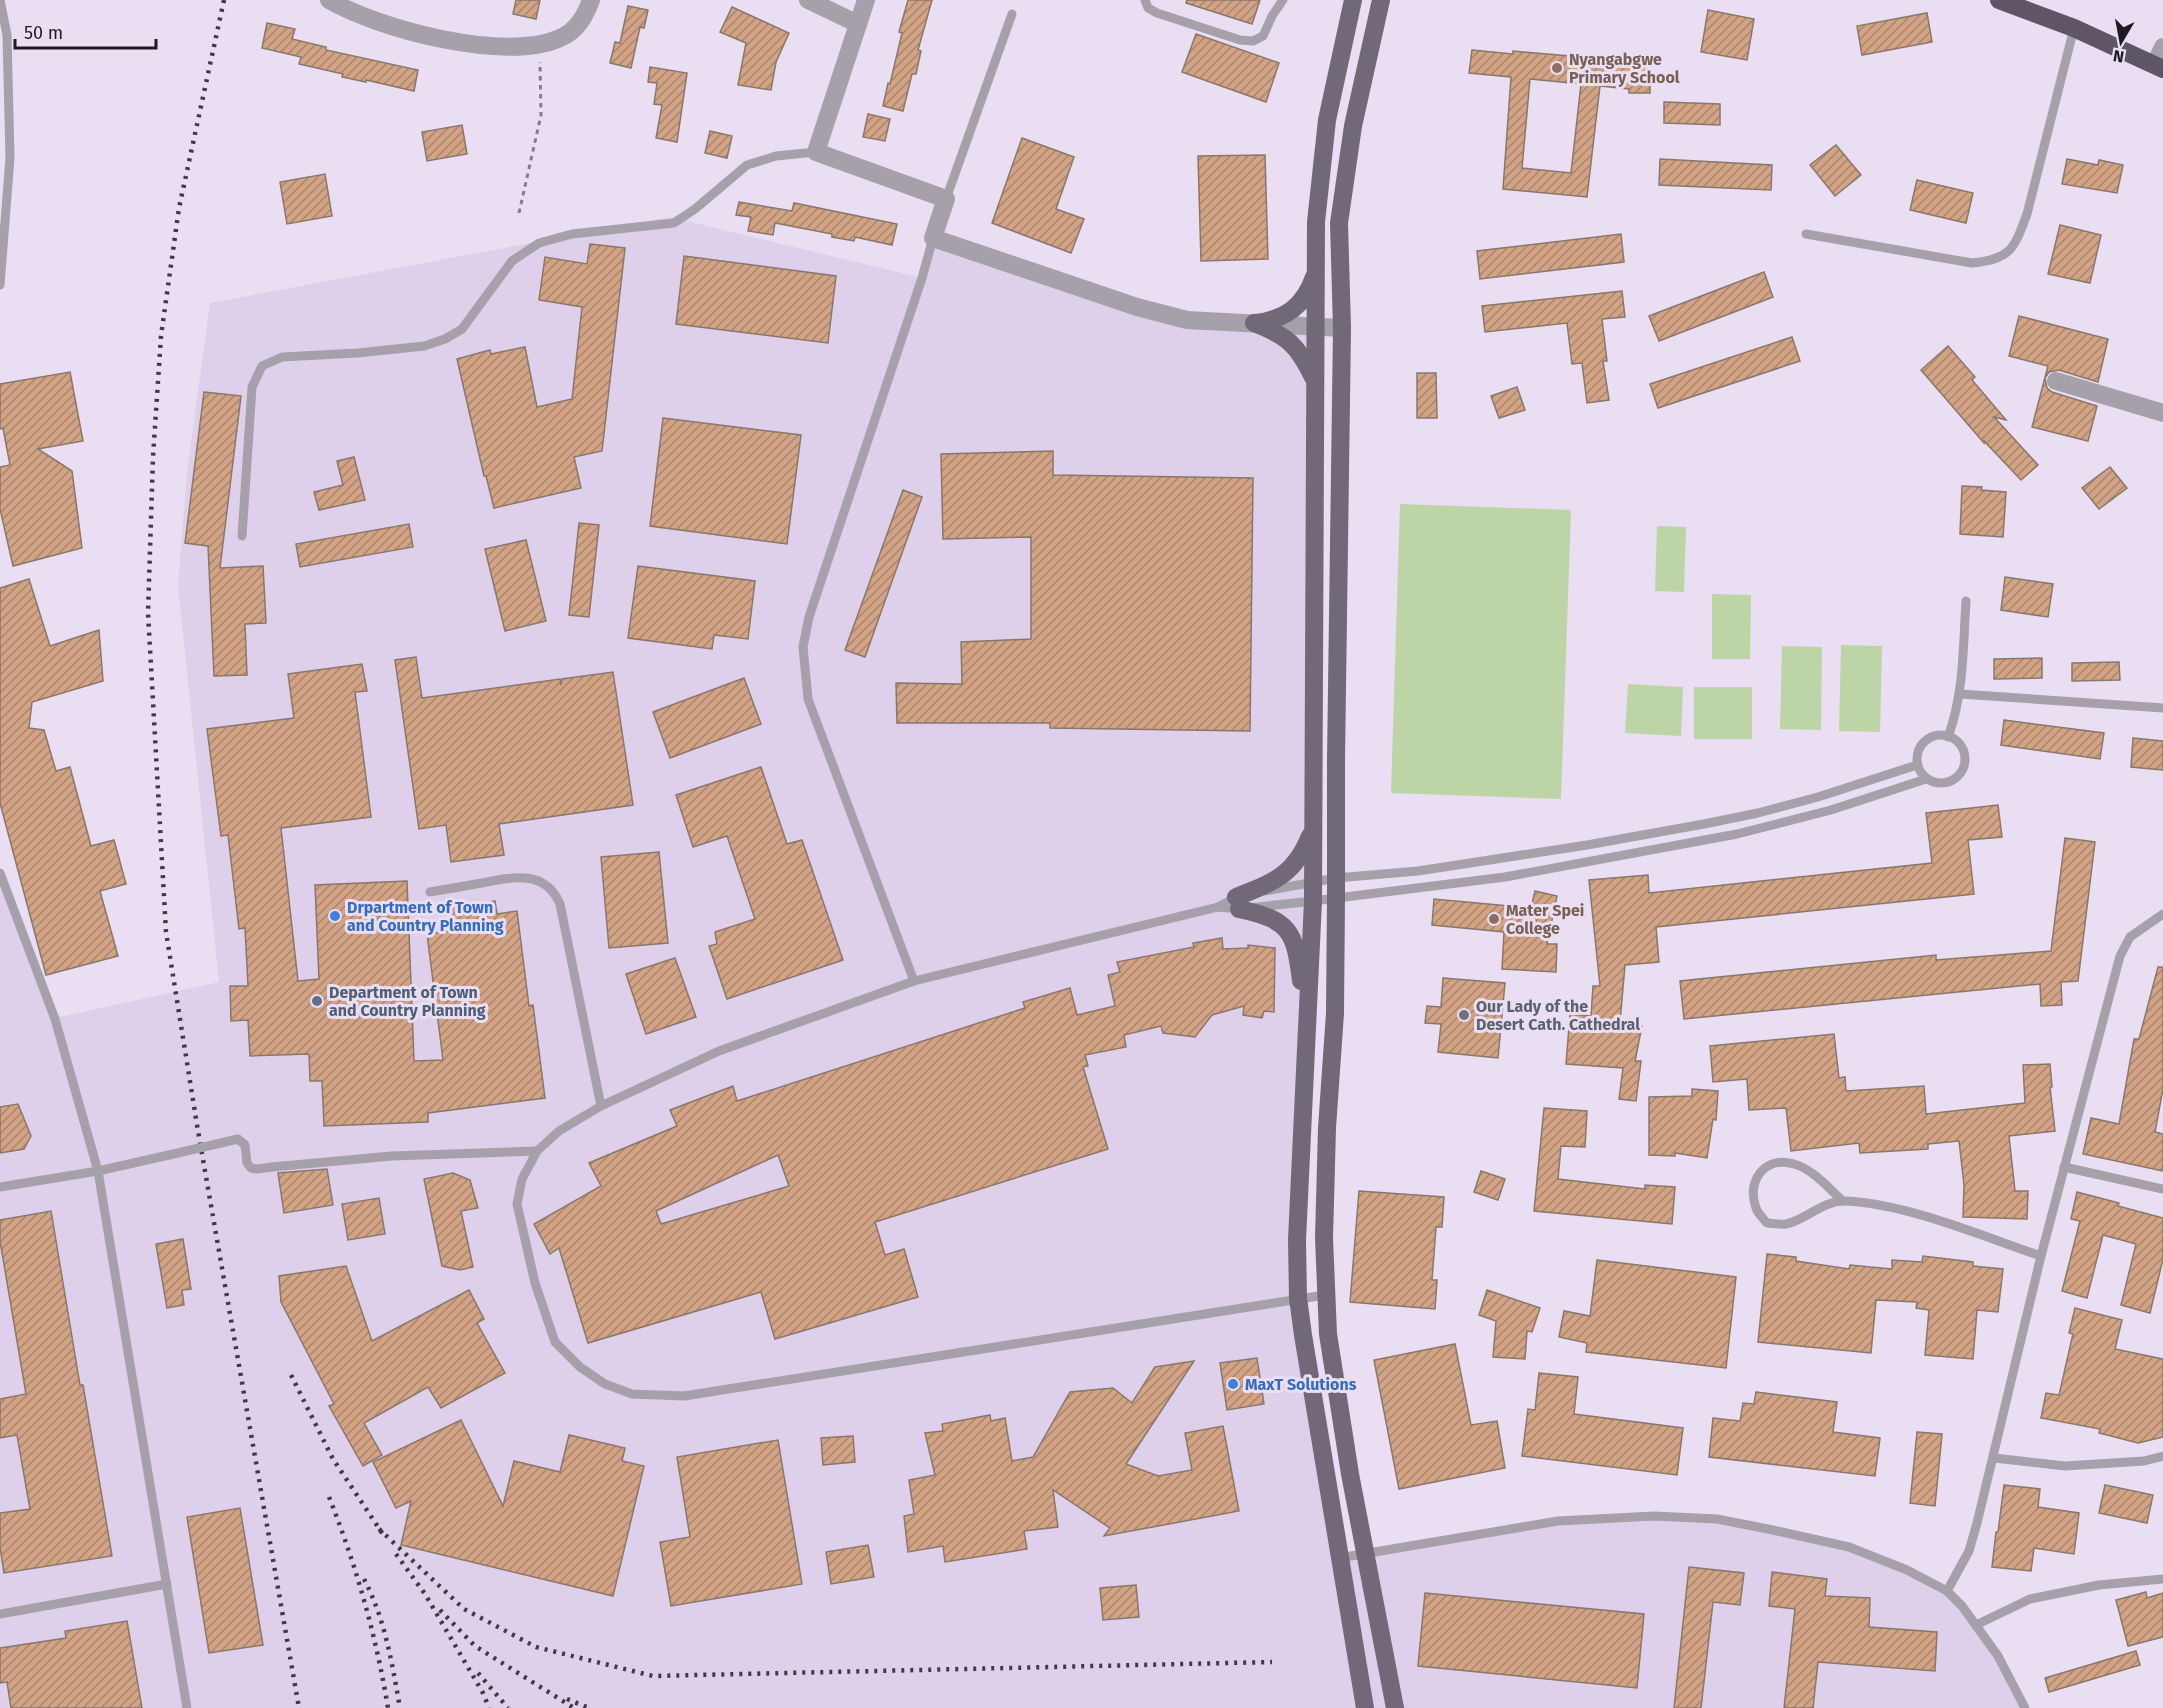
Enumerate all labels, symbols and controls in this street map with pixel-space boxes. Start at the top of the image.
scale bar [15,12,156,50]
north arrow [2091,12,2151,72]
text: 50 m [24,22,63,44]
text: N [2112,46,2125,67]
place label: Nyangabgwe Primary School [1569,50,1680,87]
marker: Nyangabgwe Primary School [1550,61,1564,75]
place label: Drpartment of Town and Country Planning [347,898,504,935]
place label: Mater Spei College [1506,901,1584,938]
marker: Drpartment of Town and Country Planning [328,909,342,923]
marker: Mater Spei College [1487,912,1501,926]
place label: Department of Town and Country Planning [329,983,486,1020]
marker: Department of Town and Country Planning [310,994,324,1008]
place label: Our Lady of the Desert Cath. Cathedral [1476,997,1640,1034]
marker: Our Lady of the Desert Cath. Cathedral [1457,1008,1471,1022]
place label: MaxT Solutions [1245,1375,1357,1394]
marker: MaxT Solutions [1226,1377,1240,1391]

